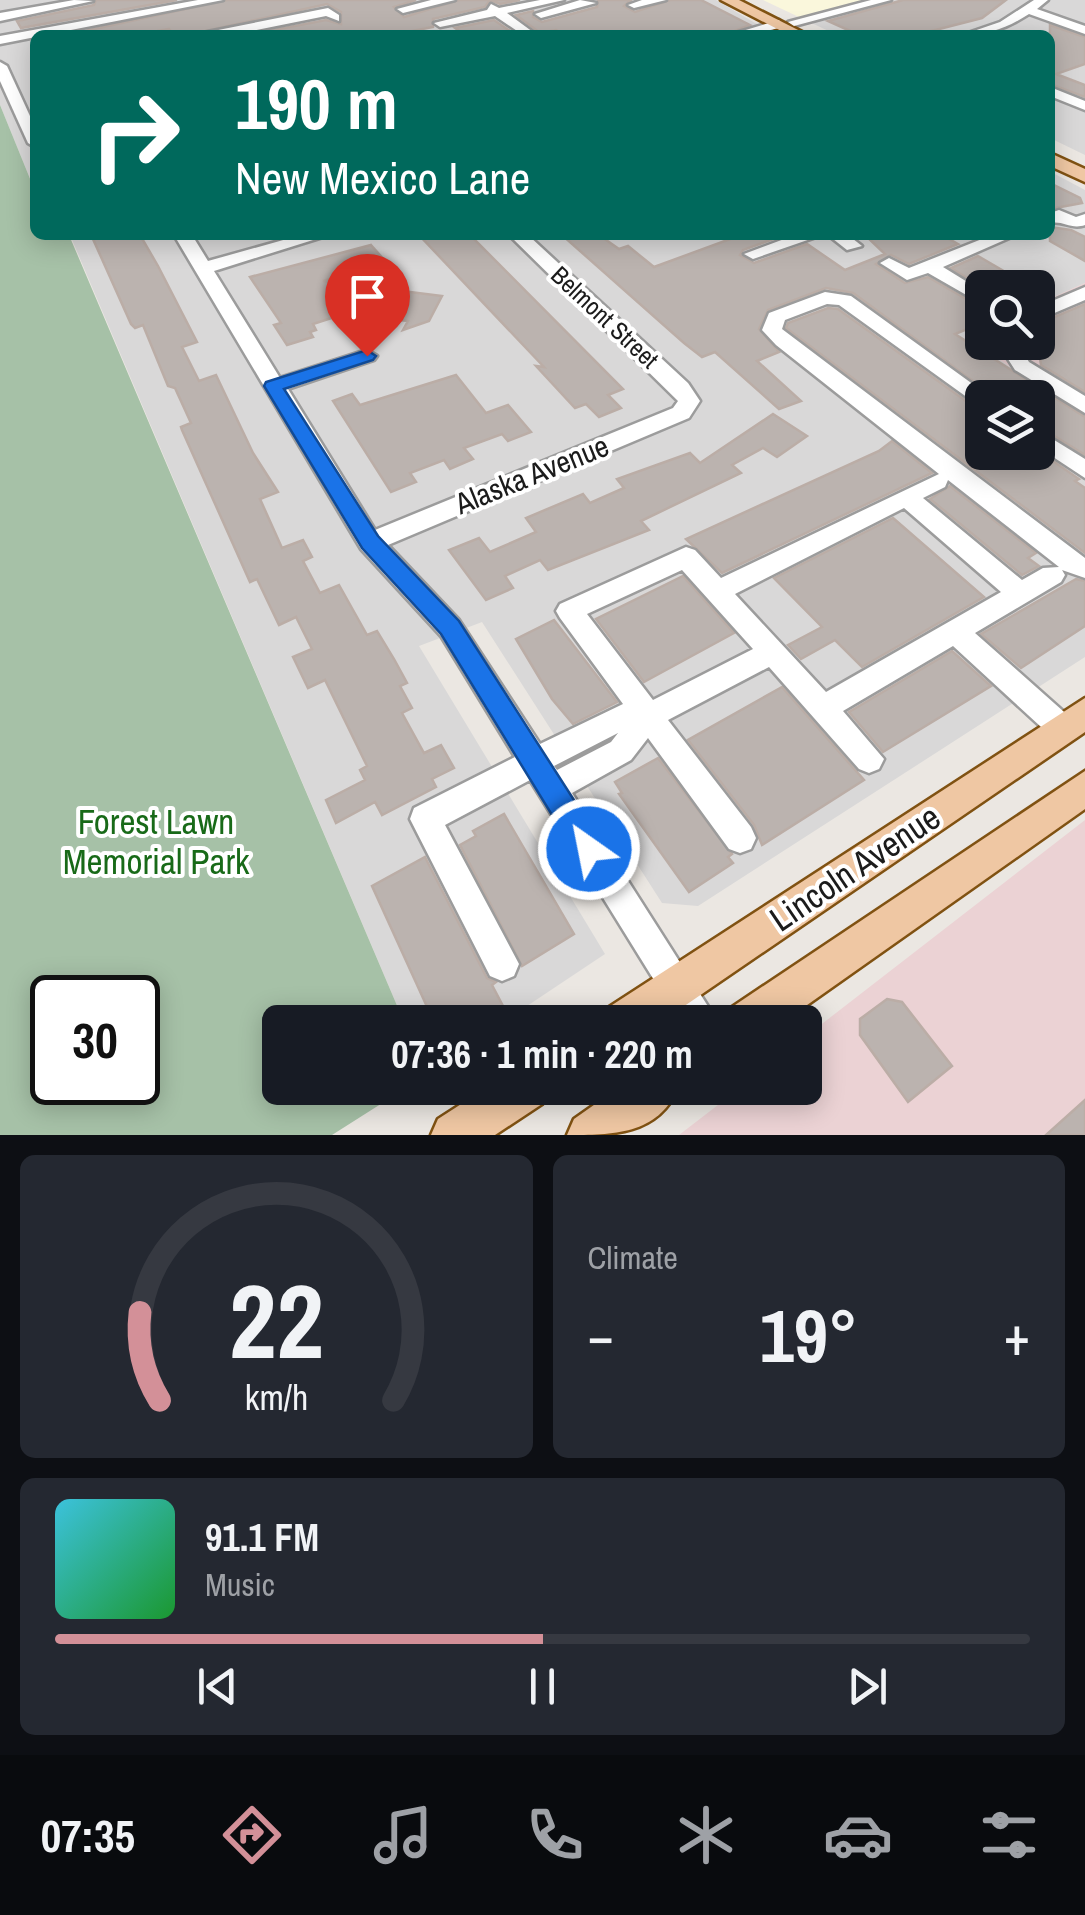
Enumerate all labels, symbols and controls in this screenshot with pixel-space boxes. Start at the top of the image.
text: 190 m [235,57,398,151]
icon: right [70,70,200,200]
text: New Mexico Lane [235,147,530,208]
pin [325,254,410,357]
street label: Belmont Street [544,258,666,376]
icon: arrive [340,269,395,324]
map controls [965,270,1055,470]
button: search [965,270,1055,360]
button: layers [965,380,1055,470]
street label: Alaska Avenue [448,425,614,523]
street label: Lincoln Avenue [760,793,949,942]
position arrow [537,797,641,901]
park label: Forest Lawn Memorial Park [63,798,250,885]
speed limit sign: 30 [30,975,160,1105]
text: 07:36 · 1 min · 220 m [391,1029,693,1080]
text: Climate [588,1236,678,1279]
text: 22 [229,1250,324,1390]
text: 19° [760,1284,858,1385]
text: − [588,1298,614,1372]
text: + [1004,1298,1030,1372]
text: km/h [244,1373,308,1421]
text: 91.1 FM [205,1512,319,1563]
text: Music [205,1563,275,1606]
icon: previous [190,1659,245,1714]
icon: pause [515,1659,570,1714]
icon: next [840,1659,895,1714]
icon: directions [217,1800,287,1870]
icon: music [368,1800,438,1870]
icon: phone [520,1800,590,1870]
icon: climate [671,1800,741,1870]
icon: car [823,1800,893,1870]
icon: filters [974,1800,1044,1870]
text: 07:35 [41,1805,135,1866]

